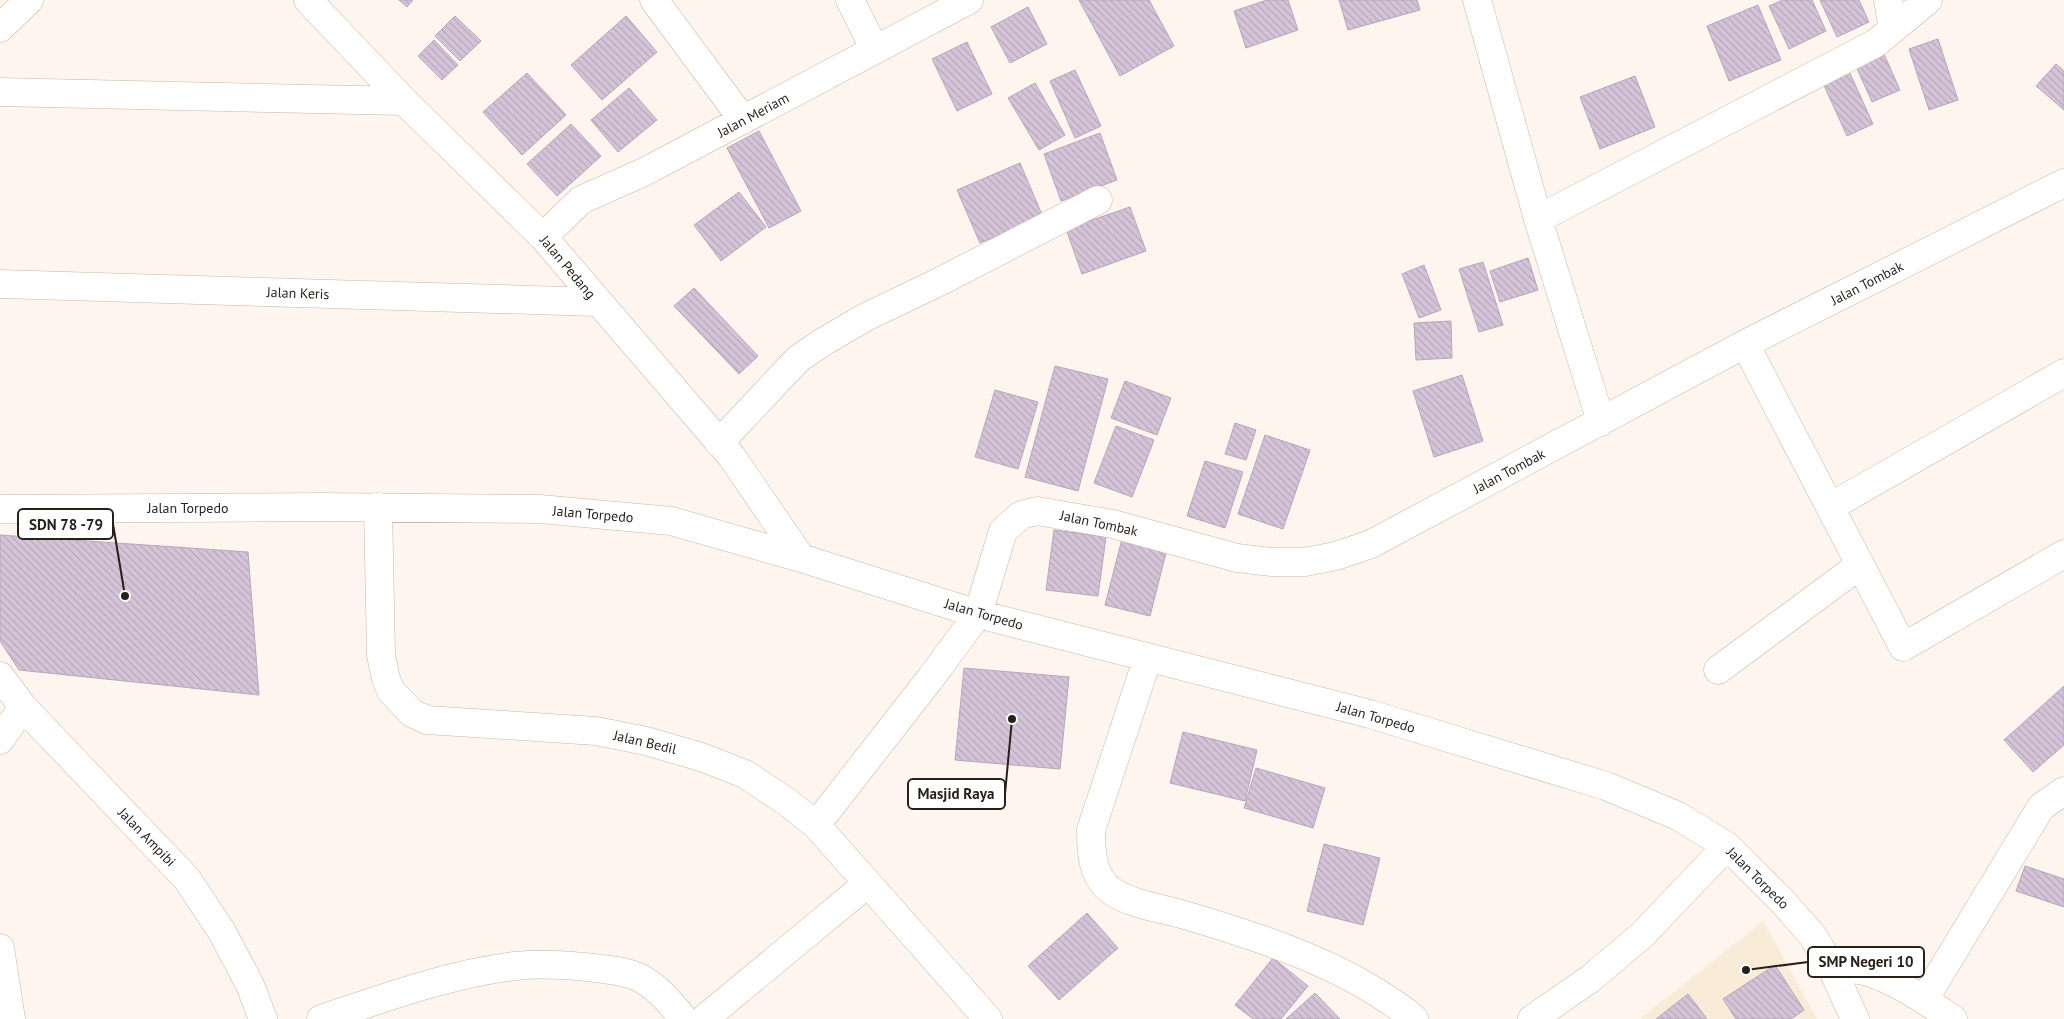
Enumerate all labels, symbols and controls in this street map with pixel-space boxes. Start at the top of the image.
street label: Jalan Meriam [713,89,792,142]
street label: Jalan Pedang [536,231,600,302]
street label: Jalan Tombak [1827,257,1907,309]
street label: Jalan Keris [265,283,330,303]
street label: Jalan Tombak [1469,444,1548,498]
street label: Jalan Torpedo [147,499,228,517]
street label: Jalan Torpedo [551,501,634,526]
street label: Jalan Tombak [1057,506,1140,540]
callout: SDN 78 -79 [18,509,113,539]
text: SDN 78 -79 [29,515,103,534]
street label: Jalan Torpedo [942,594,1025,634]
street label: Jalan Torpedo [1334,697,1417,737]
street label: Jalan Bedil [611,726,678,758]
callout: Masjid Raya [908,779,1005,809]
text: Masjid Raya [918,784,994,803]
street label: Jalan Ampibi [114,803,180,870]
street label: Jalan Torpedo [1722,842,1793,913]
callout: SMP Negeri 10 [1808,947,1924,977]
text: SMP Negeri 10 [1819,952,1913,971]

